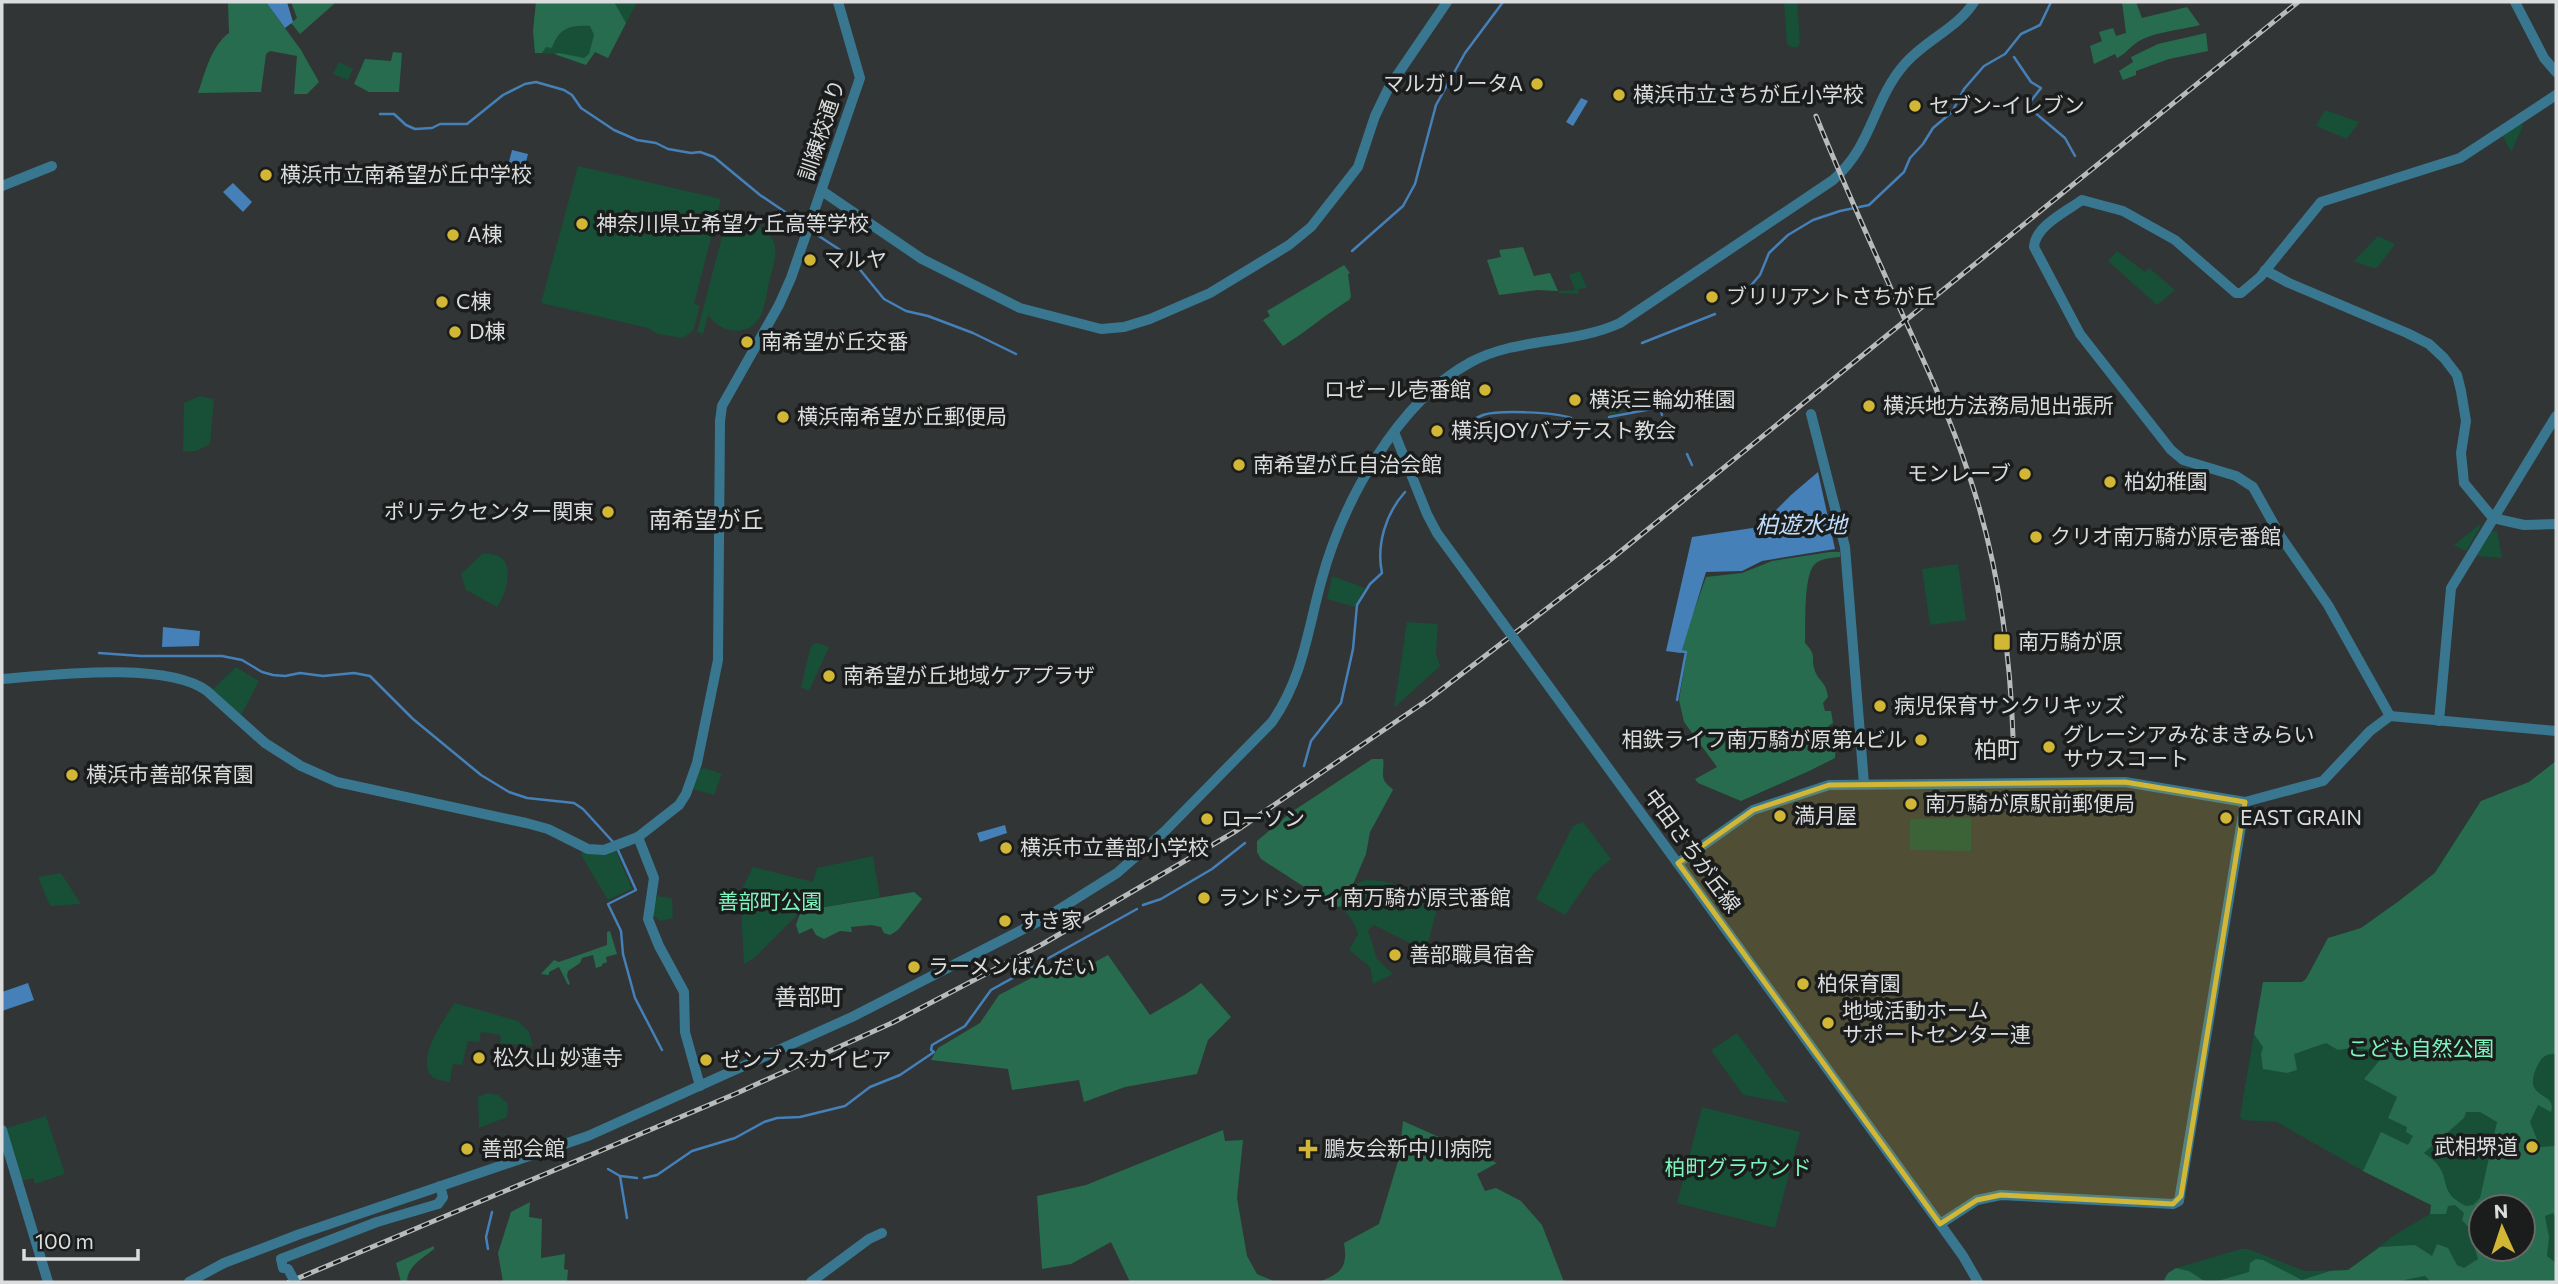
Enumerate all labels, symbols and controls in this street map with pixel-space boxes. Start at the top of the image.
place label: マルガリータA [1383,70,1523,95]
street label: 訓練校通り [792,76,849,183]
marker: マルガリータA [1529,76,1545,92]
place label: 横浜市立さちが丘小学校 [1633,81,1864,106]
marker: 横浜市立さちが丘小学校 [1611,87,1627,103]
place label: セブン-イレブン [1929,92,2085,117]
marker: セブン-イレブン [1907,98,1923,114]
place label: 横浜市立南希望が丘中学校 [280,161,532,186]
marker: 横浜市立南希望が丘中学校 [258,167,274,183]
place label: 神奈川県立希望ケ丘高等学校 [596,210,869,235]
marker: 神奈川県立希望ケ丘高等学校 [574,216,590,232]
place label: A棟 [467,221,503,246]
marker: A棟 [445,227,461,243]
place label: マルヤ [824,246,887,271]
marker: マルヤ [802,252,818,268]
place label: ブリリアントさちが丘 [1726,283,1935,308]
place label: C棟 [456,288,491,313]
marker: ブリリアントさちが丘 [1704,289,1720,305]
marker: C棟 [434,294,450,310]
place label: D棟 [469,318,505,343]
marker: D棟 [447,324,463,340]
place label: 南希望が丘交番 [761,328,908,353]
marker: 南希望が丘交番 [739,334,755,350]
place label: ロゼール壱番館 [1324,376,1471,401]
marker: ロゼール壱番館 [1477,382,1493,398]
place label: 横浜三輪幼稚園 [1589,386,1736,411]
marker: 横浜三輪幼稚園 [1567,392,1583,408]
place label: 横浜地方法務局旭出張所 [1883,392,2114,417]
marker: 横浜地方法務局旭出張所 [1861,398,1877,414]
place label: 横浜南希望が丘郵便局 [797,403,1007,428]
marker: 横浜南希望が丘郵便局 [775,409,791,425]
place label: 横浜JOYバプテスト教会 [1451,417,1676,442]
marker: 横浜JOYバプテスト教会 [1429,423,1445,439]
place label: 南希望が丘自治会館 [1253,451,1442,476]
marker: 南希望が丘自治会館 [1231,457,1247,473]
place label: モンレーブ [1907,460,2011,485]
marker: モンレーブ [2017,466,2033,482]
place label: 柏幼稚園 [2124,468,2208,493]
marker: 柏幼稚園 [2102,474,2118,490]
place label: ポリテクセンター関東 [384,498,594,523]
marker: ポリテクセンター関東 [600,504,616,520]
district label: 南希望が丘 [649,505,764,533]
water label: 柏遊水地 [1755,510,1849,538]
place label: クリオ南万騎が原壱番館 [2050,523,2281,548]
marker: クリオ南万騎が原壱番館 [2028,529,2044,545]
place label: 南万騎が原 [2018,628,2123,653]
marker: 南万騎が原 [1992,632,2012,652]
place label: 南希望が丘地域ケアプラザ [843,662,1095,687]
marker: 南希望が丘地域ケアプラザ [821,668,837,684]
place label: 病児保育サンクリキッズ [1894,692,2125,717]
marker: 病児保育サンクリキッズ [1872,698,1888,714]
place label: グレーシアみなまきみらい サウスコート [2063,721,2315,770]
place label: 相鉄ライフ南万騎が原第4ビル [1621,726,1907,751]
marker: 相鉄ライフ南万騎が原第4ビル [1913,732,1929,748]
district label: 柏町 [1974,735,2020,763]
marker: グレーシアみなまきみらい サウスコート [2041,739,2057,755]
place label: 横浜市善部保育園 [86,761,254,786]
marker: 横浜市善部保育園 [64,767,80,783]
street label: 中田さちが丘線 [1640,783,1747,917]
place label: 南万騎が原駅前郵便局 [1925,790,2135,815]
marker: 南万騎が原駅前郵便局 [1903,796,1919,812]
place label: 満月屋 [1794,802,1857,827]
place label: EAST GRAIN [2240,804,2362,829]
place label: ローソン [1221,805,1305,830]
marker: 満月屋 [1772,808,1788,824]
marker: EAST GRAIN [2218,810,2234,826]
marker: ローソン [1199,811,1215,827]
place label: 横浜市立善部小学校 [1020,834,1209,859]
marker: 横浜市立善部小学校 [998,840,1014,856]
place label: ランドシティ南万騎が原弐番館 [1218,884,1511,909]
park label: 善部町公園 [718,888,823,913]
marker: ランドシティ南万騎が原弐番館 [1196,890,1212,906]
place label: すき家 [1019,907,1082,932]
marker: すき家 [997,913,1013,929]
place label: 善部職員宿舎 [1409,941,1535,966]
marker: 善部職員宿舎 [1387,947,1403,963]
place label: ラーメンばんだい [928,953,1095,978]
marker: ラーメンばんだい [906,959,922,975]
place label: 柏保育園 [1817,970,1901,995]
marker: 柏保育園 [1795,976,1811,992]
district label: 善部町 [775,982,844,1010]
place label: 地域活動ホーム サポートセンター連 [1842,997,2031,1046]
marker: 地域活動ホーム サポートセンター連 [1820,1015,1836,1031]
park label: こども自然公園 [2348,1035,2495,1060]
place label: 松久山 妙蓮寺 [493,1044,623,1069]
place label: ゼンブ スカイピア [720,1046,891,1071]
marker: 松久山 妙蓮寺 [471,1050,487,1066]
marker: ゼンブ スカイピア [698,1052,714,1068]
place label: 武相堺道 [2434,1133,2518,1158]
place label: 善部会館 [481,1135,565,1160]
place label: 鵬友会新中川病院 [1324,1135,1492,1160]
marker: 鵬友会新中川病院 [1298,1139,1318,1159]
marker: 武相堺道 [2524,1139,2540,1155]
marker: 善部会館 [459,1141,475,1157]
park label: 柏町グラウンド [1665,1154,1812,1179]
north arrow [2467,1193,2537,1263]
text: N [2493,1199,2509,1222]
scale bar [24,1218,138,1262]
text: 100 m [35,1228,94,1253]

